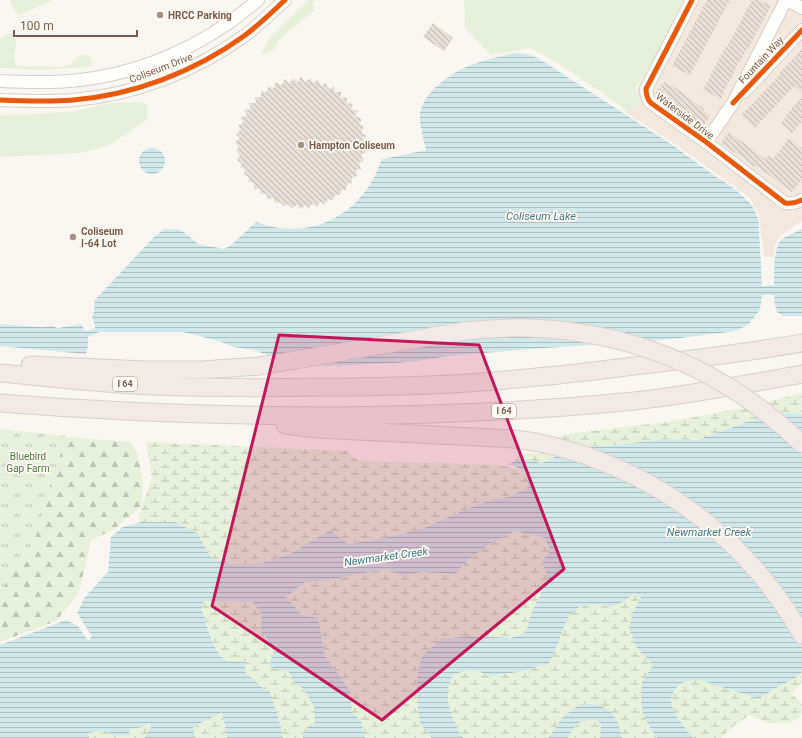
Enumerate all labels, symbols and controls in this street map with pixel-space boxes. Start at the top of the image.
marker: HRCC Parking [155,10,165,20]
place label: HRCC Parking [168,10,232,21]
scale bar [14,12,137,38]
text: 100 m [20,19,54,33]
street label: Fountain Way [736,34,786,86]
street label: Coliseum Drive [128,51,194,85]
street label: Waterside Drive [654,91,716,141]
marker: Hampton Coliseum [296,140,306,150]
place label: Hampton Coliseum [309,140,395,151]
water label: Coliseum Lake [506,210,576,223]
place label: Coliseum I-64 Lot [81,226,124,249]
marker: Coliseum I-64 Lot [68,232,78,242]
road number: I 64 [113,377,137,391]
road number: I 64 [492,404,516,418]
park label: Bluebird Gap Farm [6,451,50,474]
water label: Newmarket Creek [667,526,752,539]
water label: Newmarket Creek [343,545,429,569]

